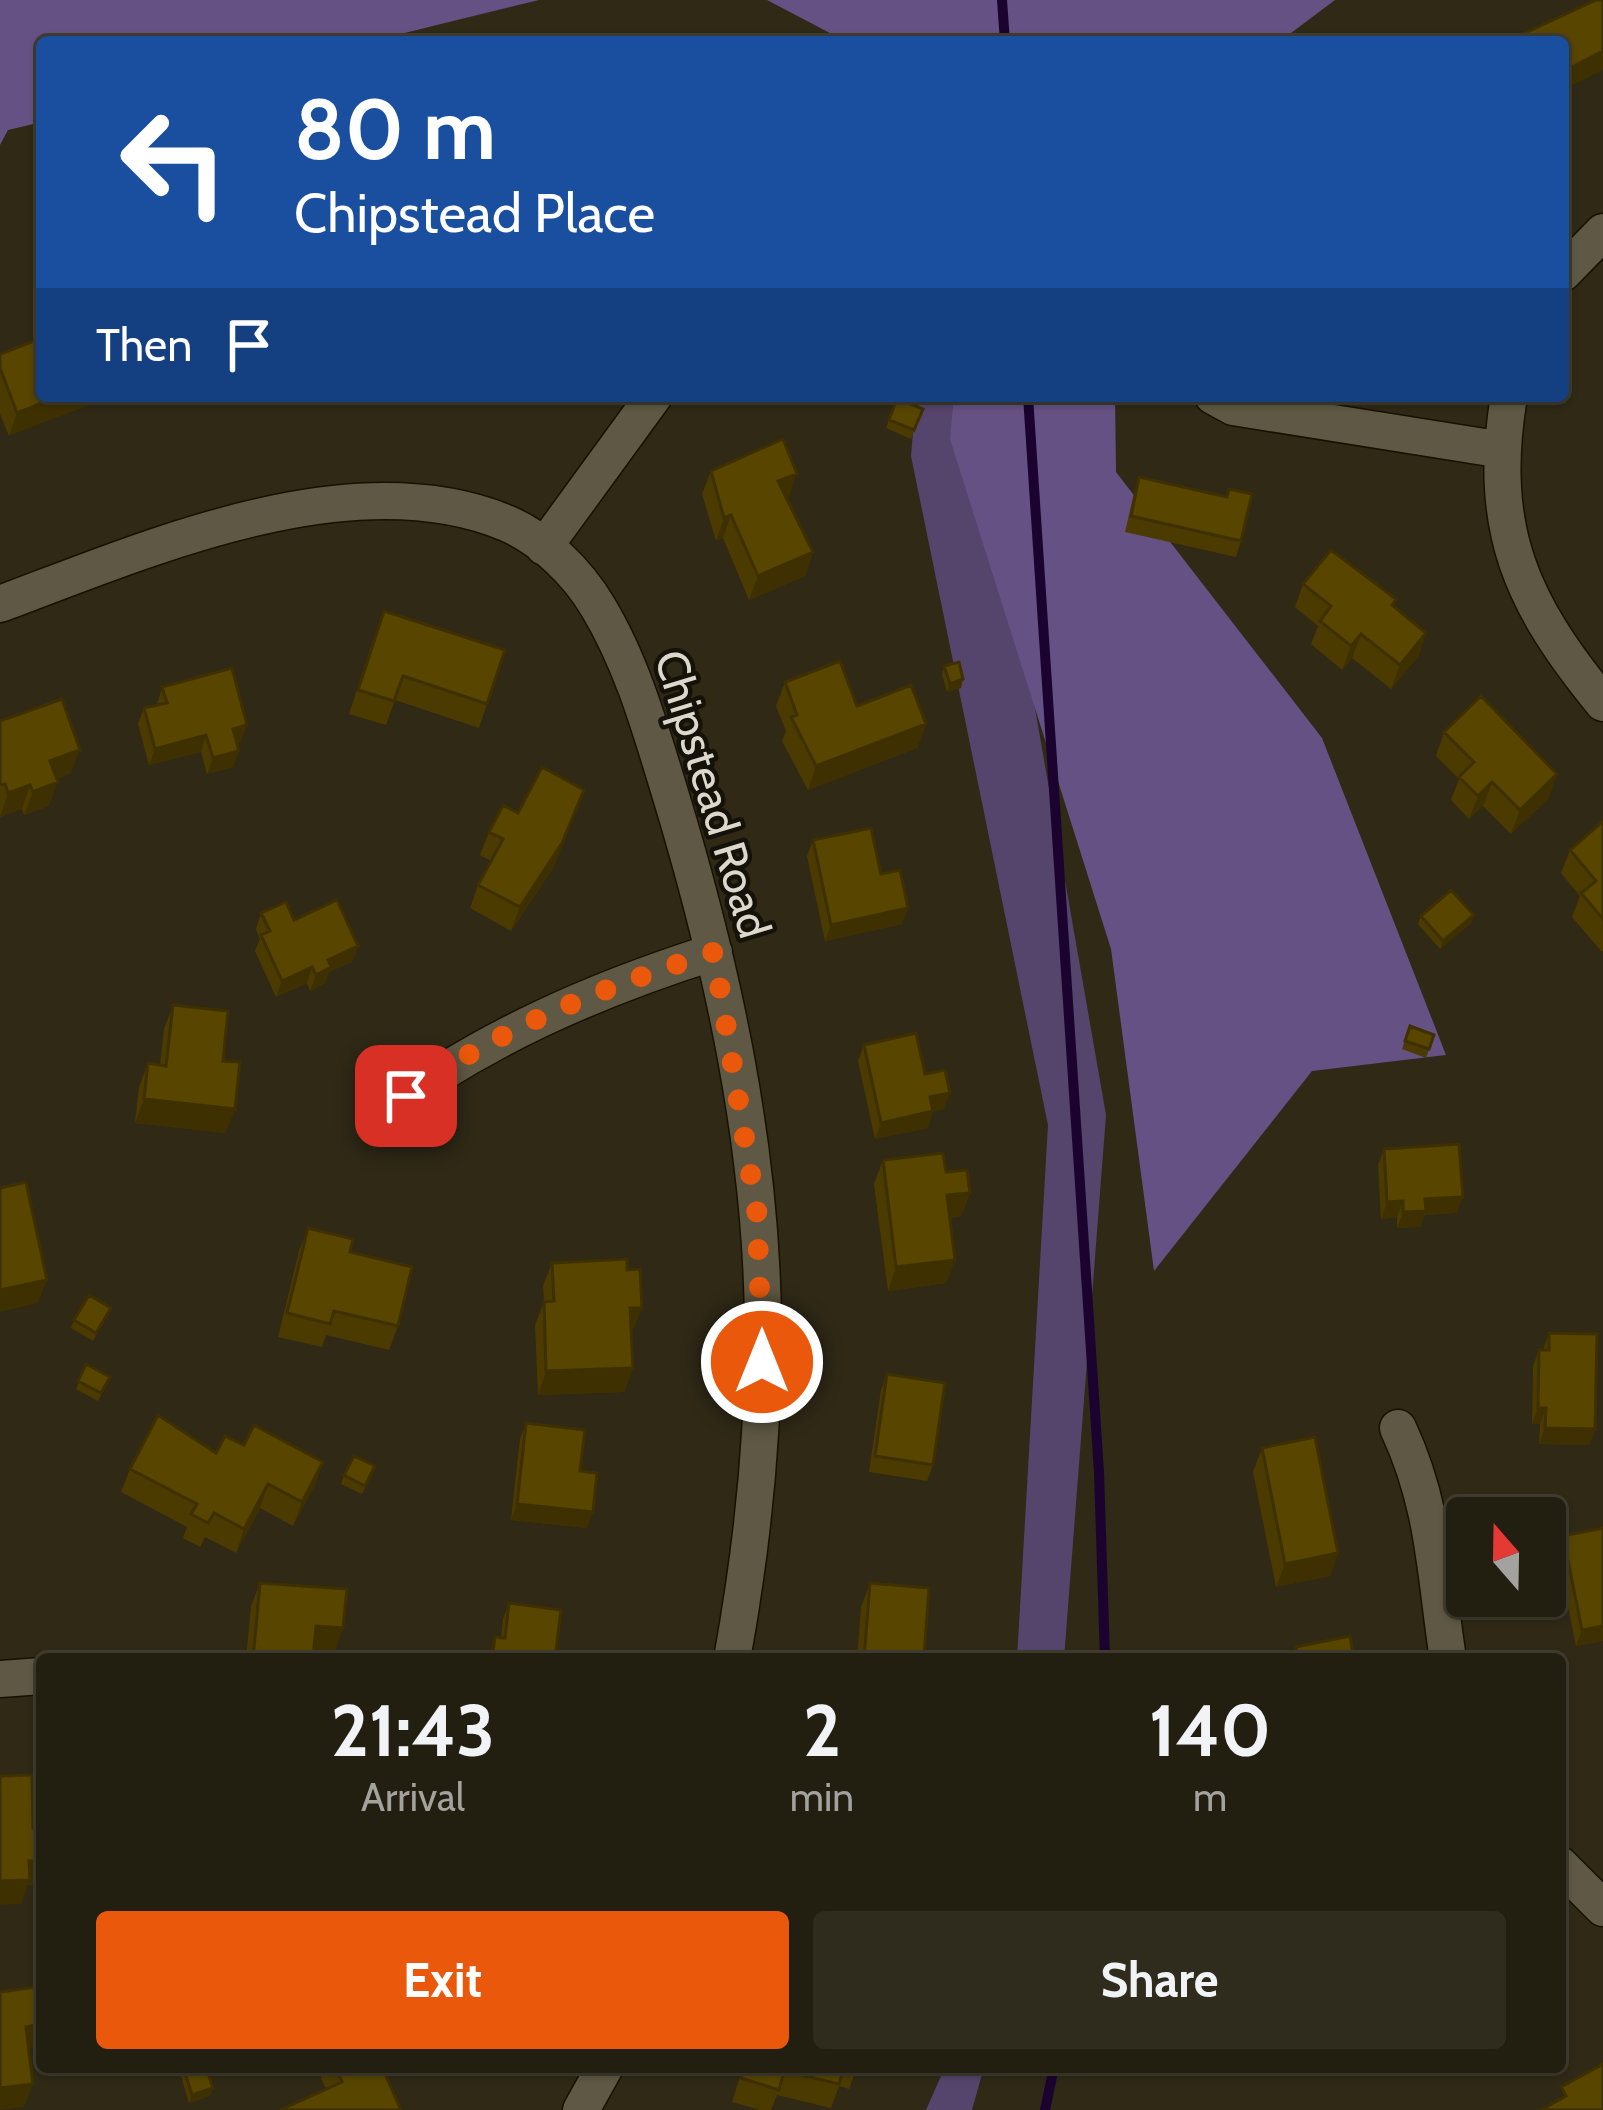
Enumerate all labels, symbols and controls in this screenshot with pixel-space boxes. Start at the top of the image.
text: 80 m [294,78,496,180]
icon: left [96,84,252,240]
text: Chipstead Place [294,180,655,246]
icon: arrive [216,312,282,378]
text: Then [96,318,192,372]
street label: Chipstead Road [644,644,782,944]
pin [355,1045,457,1147]
icon: arrive [373,1063,439,1129]
position arrow [699,1299,825,1425]
north arrow [1446,1497,1566,1617]
map controls [1446,1497,1566,1617]
text: 21:43 [331,1687,495,1774]
text: 2 [803,1687,841,1774]
text: 140 [1149,1687,1271,1774]
text: Arrival [361,1773,465,1821]
text: min [790,1773,854,1821]
text: m [1193,1773,1227,1821]
button: Exit [96,1911,789,2049]
button: Share [813,1911,1506,2049]

